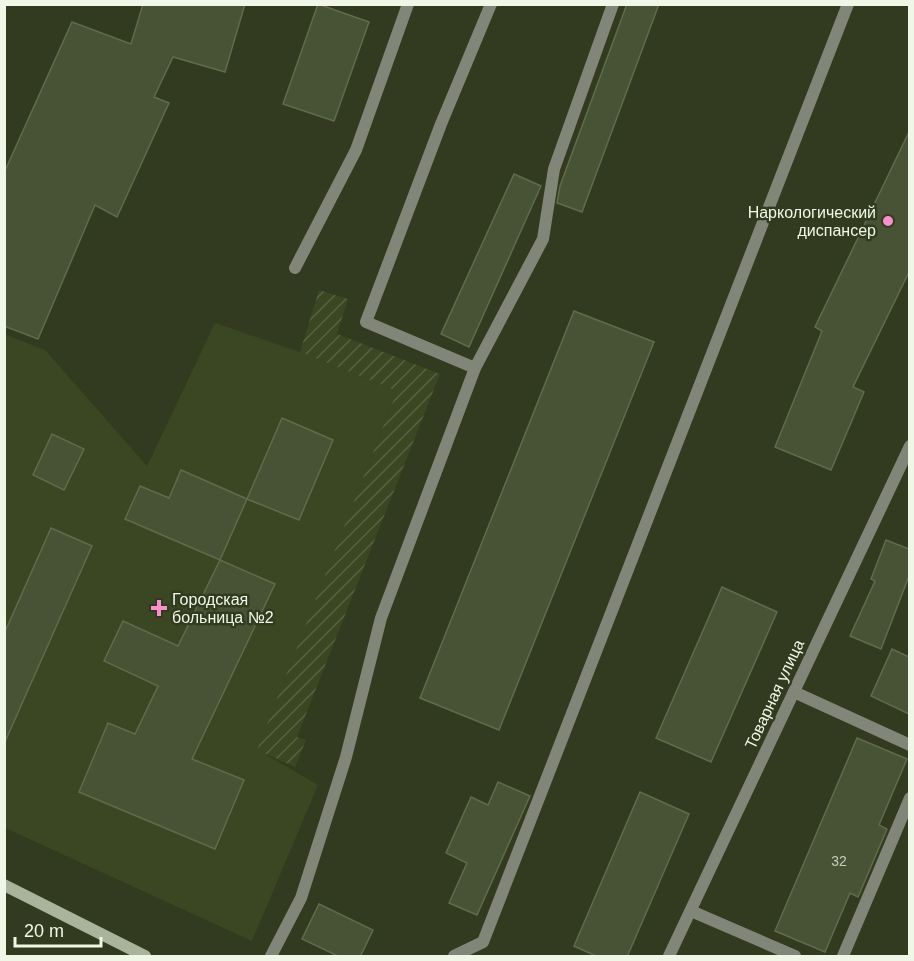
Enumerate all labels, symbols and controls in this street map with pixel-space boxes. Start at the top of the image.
place label: Наркологический диспансер [748,204,876,239]
marker: Наркологический диспансер [881,214,895,228]
place label: Городская больница №2 [172,591,274,626]
marker: Городская больница №2 [150,599,168,617]
street label: Товарная улица [742,637,807,751]
house number: 32 [831,853,847,869]
scale bar [15,910,100,948]
text: 20 m [24,921,64,941]

